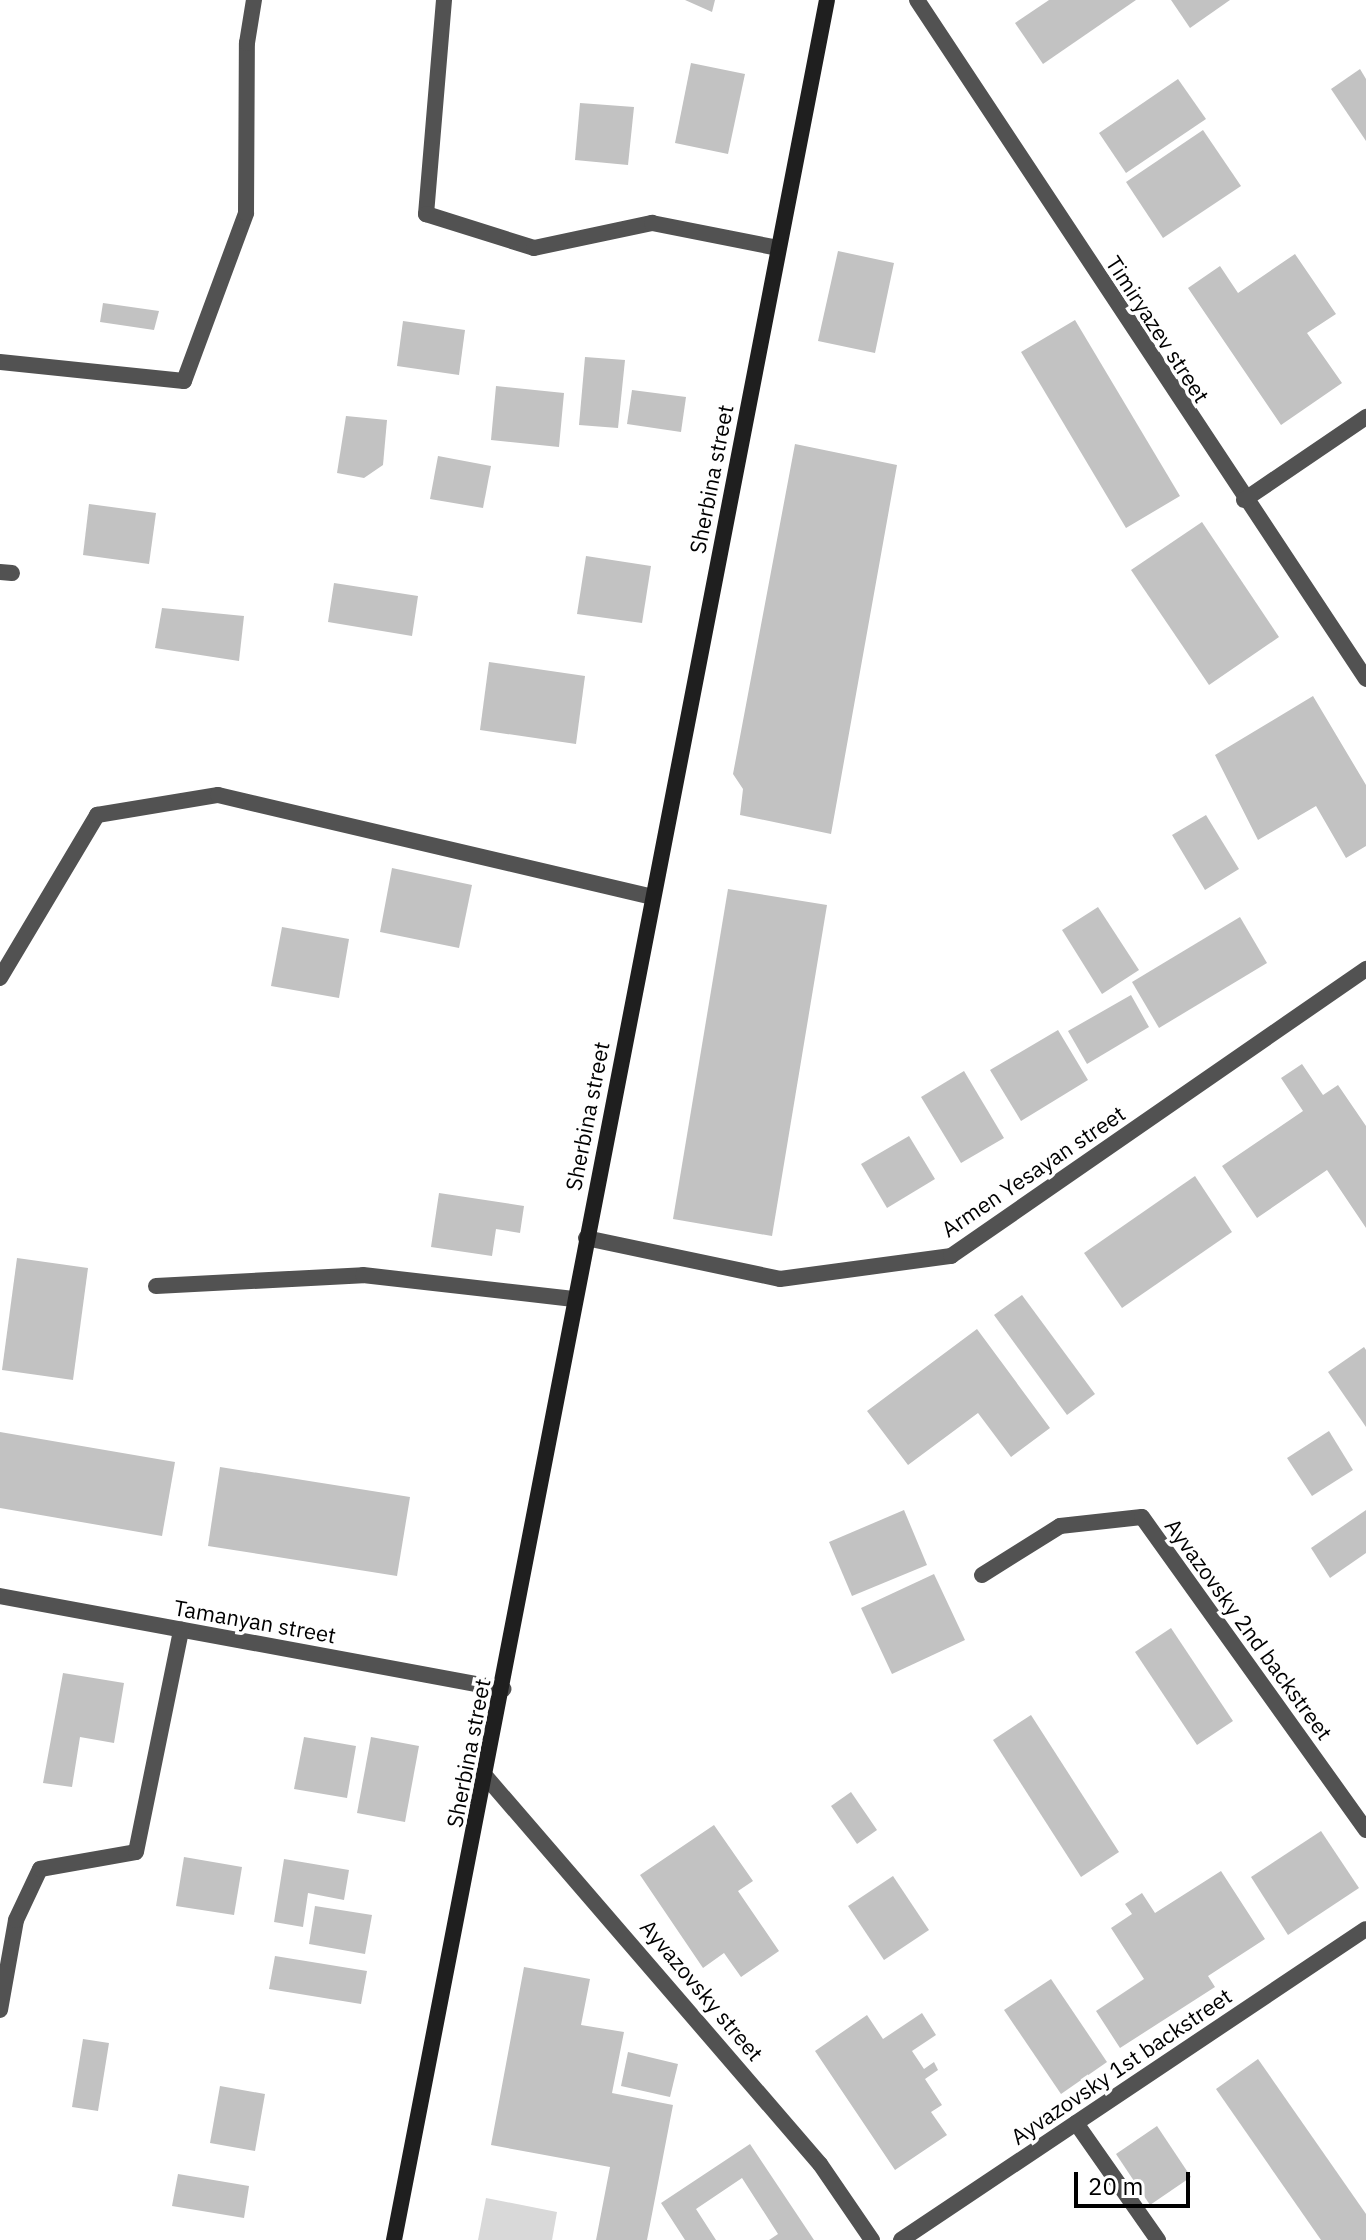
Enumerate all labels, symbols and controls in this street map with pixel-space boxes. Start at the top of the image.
street label: Timiryazev street [1101,251,1215,407]
street label: Sherbina street [684,402,738,556]
street label: Sherbina street [560,1039,614,1193]
street label: Armen Yesayan street [936,1100,1130,1242]
street label: Ayvazovsky 2nd backstreet [1160,1513,1338,1745]
street label: Tamanyan street [172,1594,338,1648]
street label: Sherbina street [441,1676,495,1830]
street label: Ayvazovsky street [635,1914,769,2066]
street label: Ayvazovsky 1st backstreet [1006,1982,1236,2150]
scale bar [1078,2156,1194,2206]
text: 20 m [1088,2170,1143,2202]

